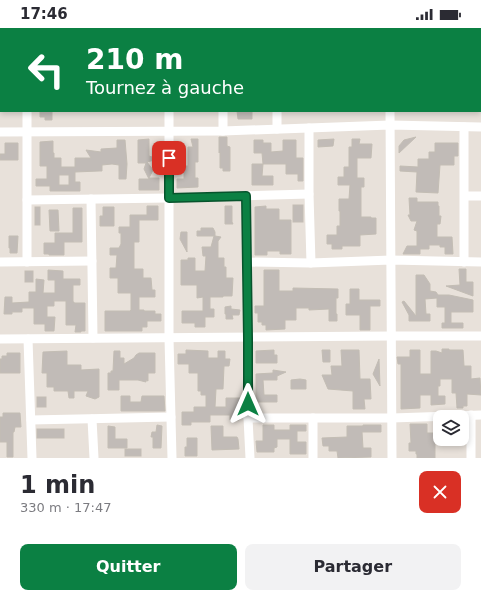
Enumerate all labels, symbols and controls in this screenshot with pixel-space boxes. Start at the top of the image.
text: 17:46 [20,5,68,23]
text: 210 m [86,43,183,76]
icon: left [20,44,72,96]
text: Tournez à gauche [86,77,244,98]
pin [152,141,186,175]
icon: arrive [158,147,180,169]
position arrow [227,383,269,425]
map controls [433,410,469,446]
button: layers [433,410,469,446]
text: 1 min [20,471,95,499]
button: close [419,471,461,513]
text: 330 m · 17:47 [20,500,111,515]
button: Quitter [20,544,237,590]
button: Partager [245,544,461,590]

